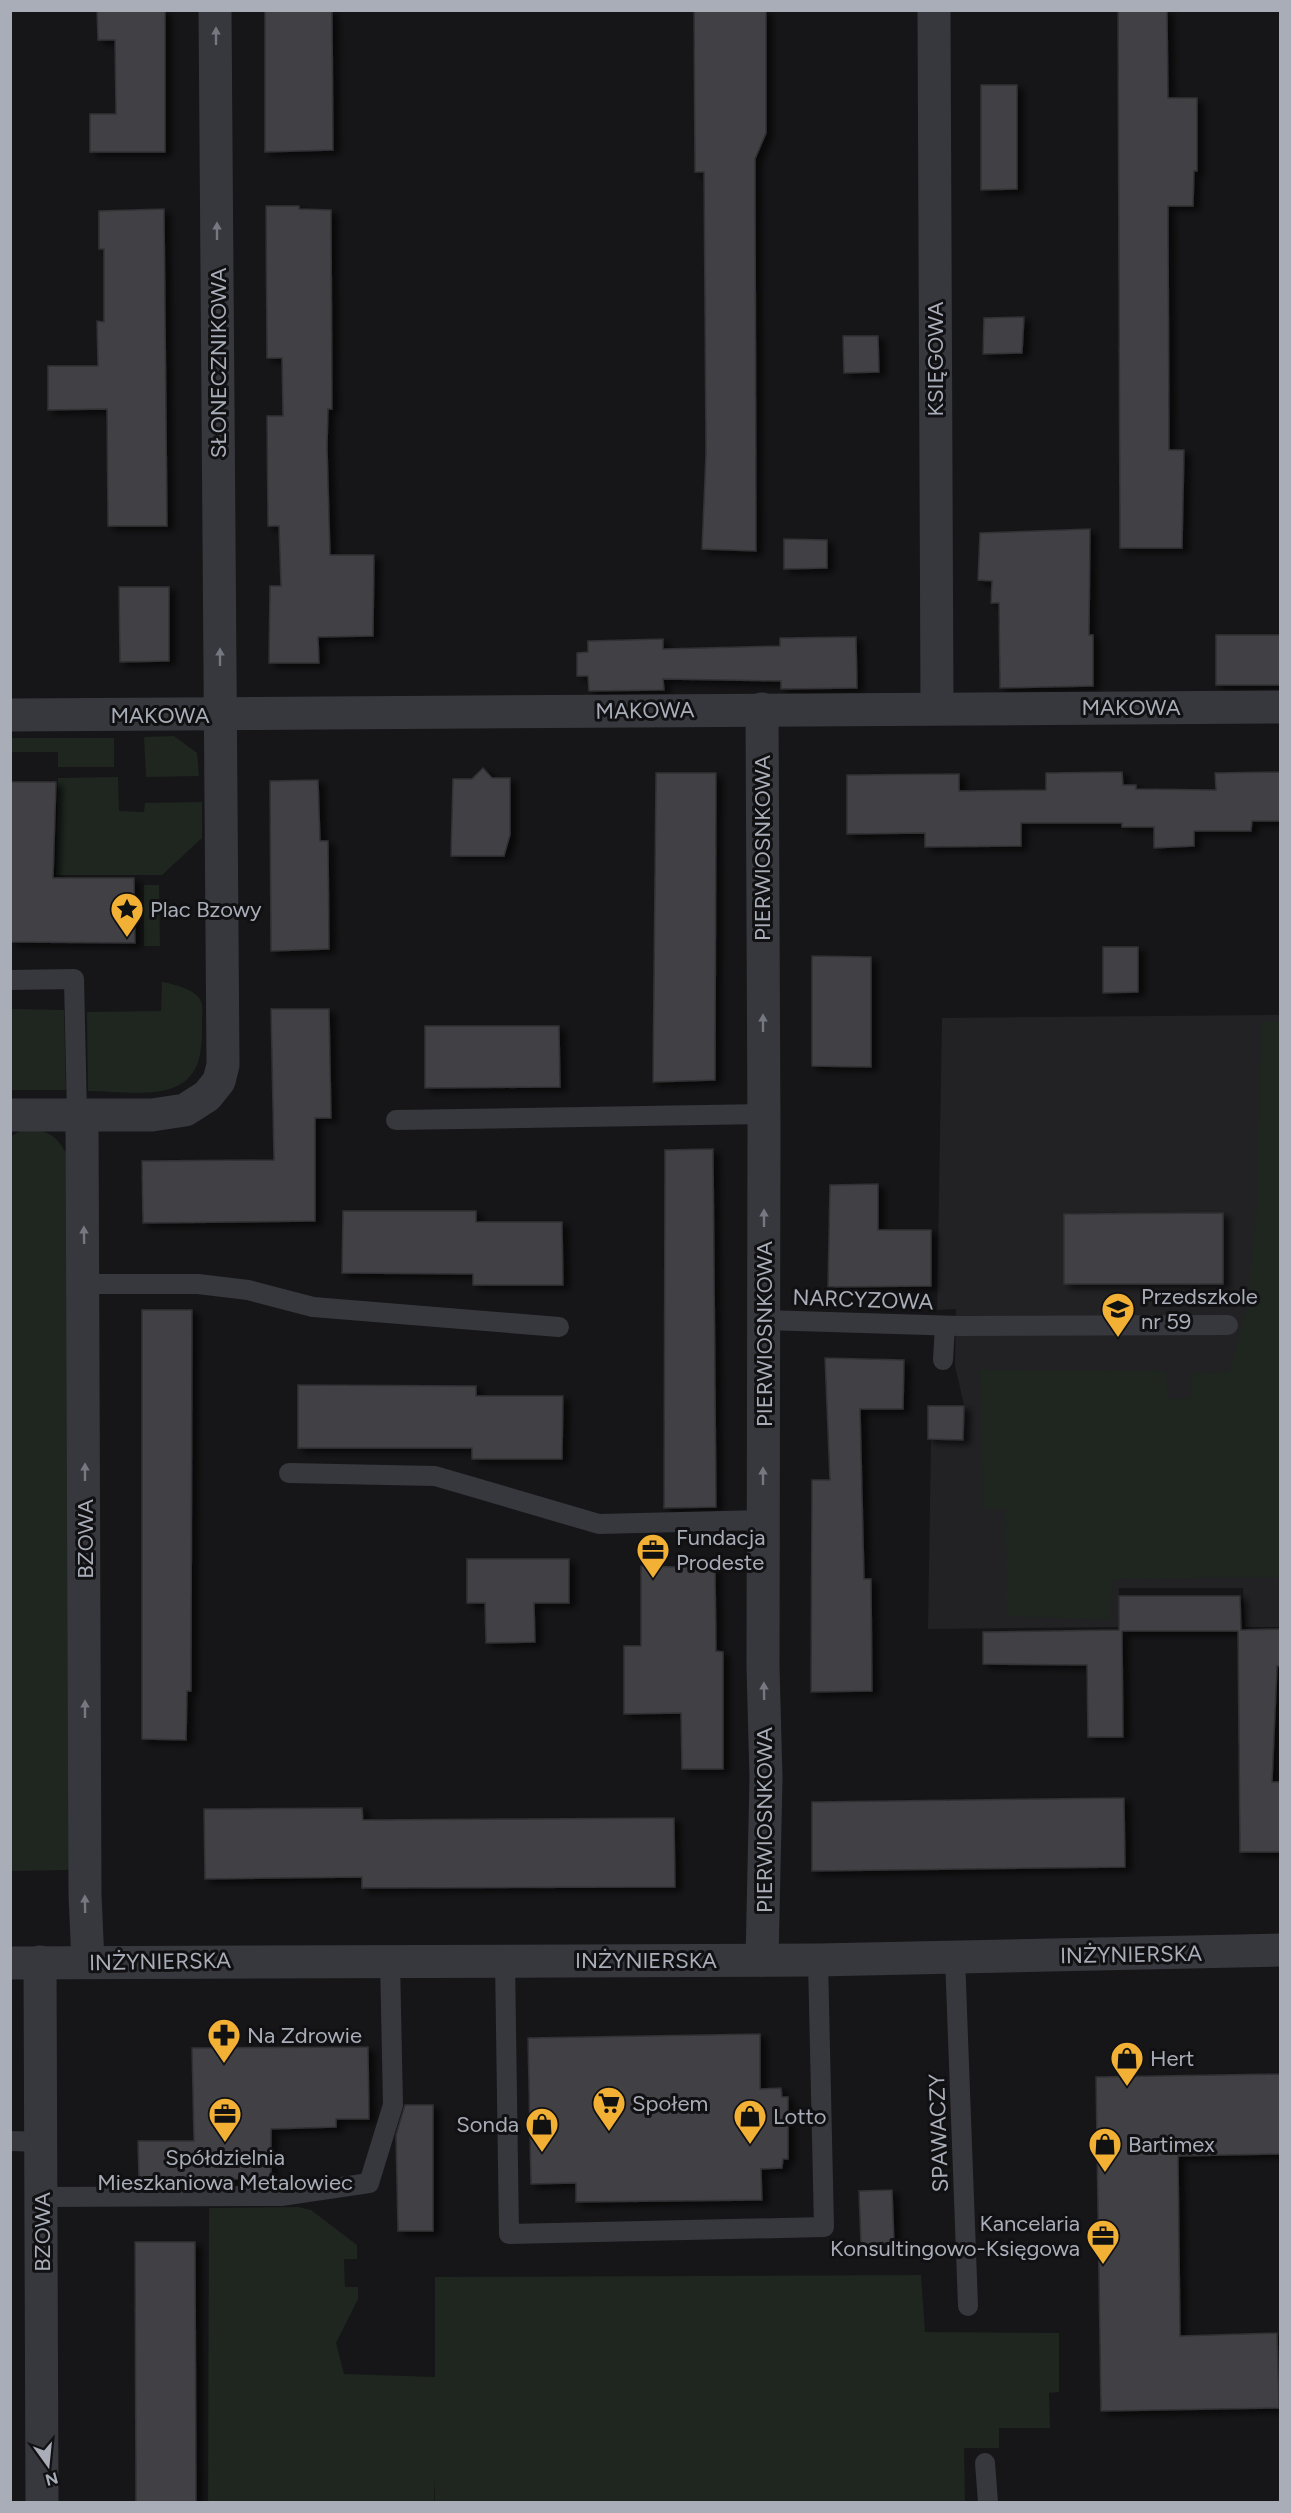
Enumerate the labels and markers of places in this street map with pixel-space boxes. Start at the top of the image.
place icon: Plac Bzowy [109,891,145,938]
place label: Plac Bzowy [150,896,262,923]
place label: Przedszkole nr 59 [1141,1283,1258,1335]
school or university icon: Przedszkole nr 59 [1100,1291,1136,1338]
place label: Fundacja Prodeste [676,1524,765,1576]
office icon: Fundacja Prodeste [635,1532,671,1579]
pharmacy icon: Na Zdrowie [206,2017,242,2064]
place label: Na Zdrowie [247,2022,362,2049]
shop icon: Hert [1109,2040,1145,2087]
place label: Hert [1150,2045,1194,2072]
supermarket icon: Społem [591,2085,627,2132]
place label: Społem [632,2090,708,2117]
office icon: Spółdzielnia Mieszkaniowa Metalowiec [207,2096,243,2143]
shop icon: Lotto [732,2098,768,2145]
place label: Lotto [773,2103,827,2130]
shop icon: Sonda [524,2106,560,2153]
place label: Sonda [456,2111,519,2138]
shop icon: Bartimex [1087,2126,1123,2173]
place label: Bartimex [1128,2131,1215,2158]
place label: Spółdzielnia Mieszkaniowa Metalowiec [97,2144,353,2196]
place label: Kancelaria Konsultingowo-Księgowa [830,2210,1080,2262]
office icon: Kancelaria Konsultingowo-Księgowa [1085,2218,1121,2265]

